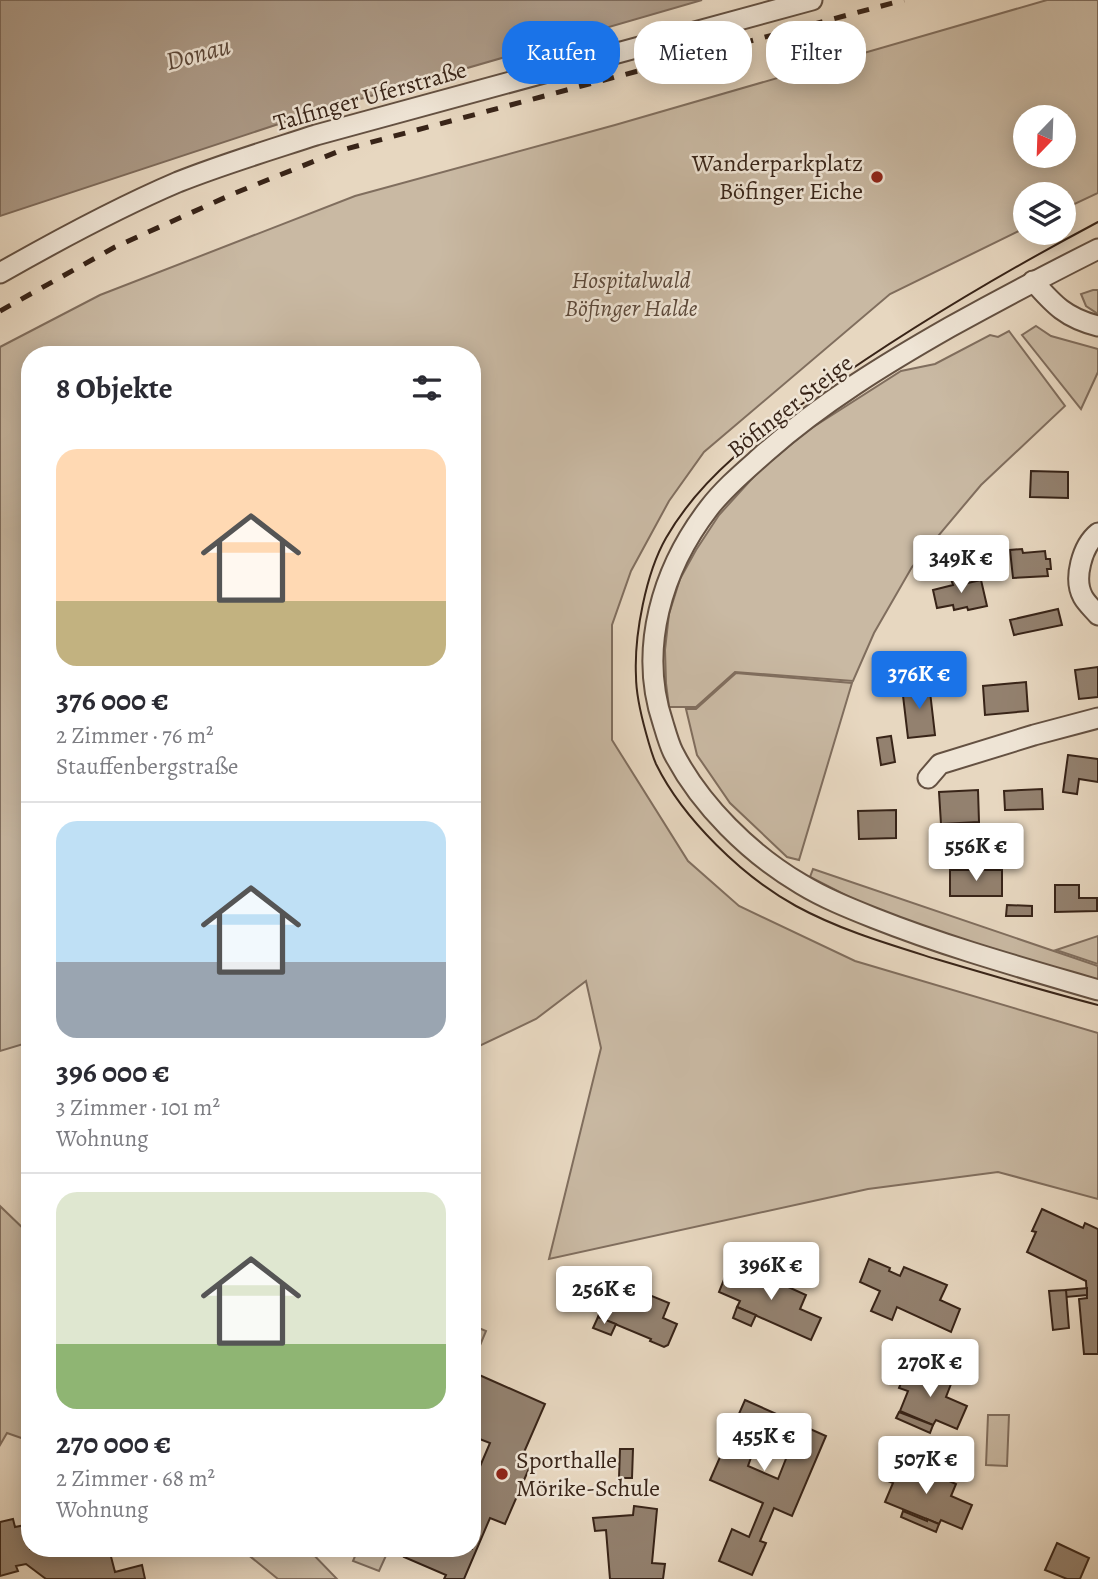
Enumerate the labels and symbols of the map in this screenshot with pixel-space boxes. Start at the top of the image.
water label: Donau [162,28,235,79]
street label: Talfinger Uferstraße [270,53,470,139]
north arrow [1013,105,1076,168]
place label: Wanderparkplatz Böfinger Eiche [691,147,863,207]
marker: Wanderparkplatz Böfinger Eiche [869,169,885,185]
park label: Hospitalwald Böfinger Halde [565,264,698,324]
street label: Böfinger Steige [721,347,859,465]
pin: 349K € [904,536,1018,595]
pin: 376K € [862,652,976,711]
pin: 556K € [919,824,1033,883]
pin: 396K € [714,1242,828,1302]
pin: 256K € [547,1266,661,1326]
pin: 270K € [873,1340,987,1399]
pin: 455K € [707,1414,821,1473]
pin: 507K € [869,1436,983,1496]
place label: Sporthalle Mörike-Schule [516,1444,660,1504]
marker: Sporthalle Mörike-Schule [494,1466,510,1482]

